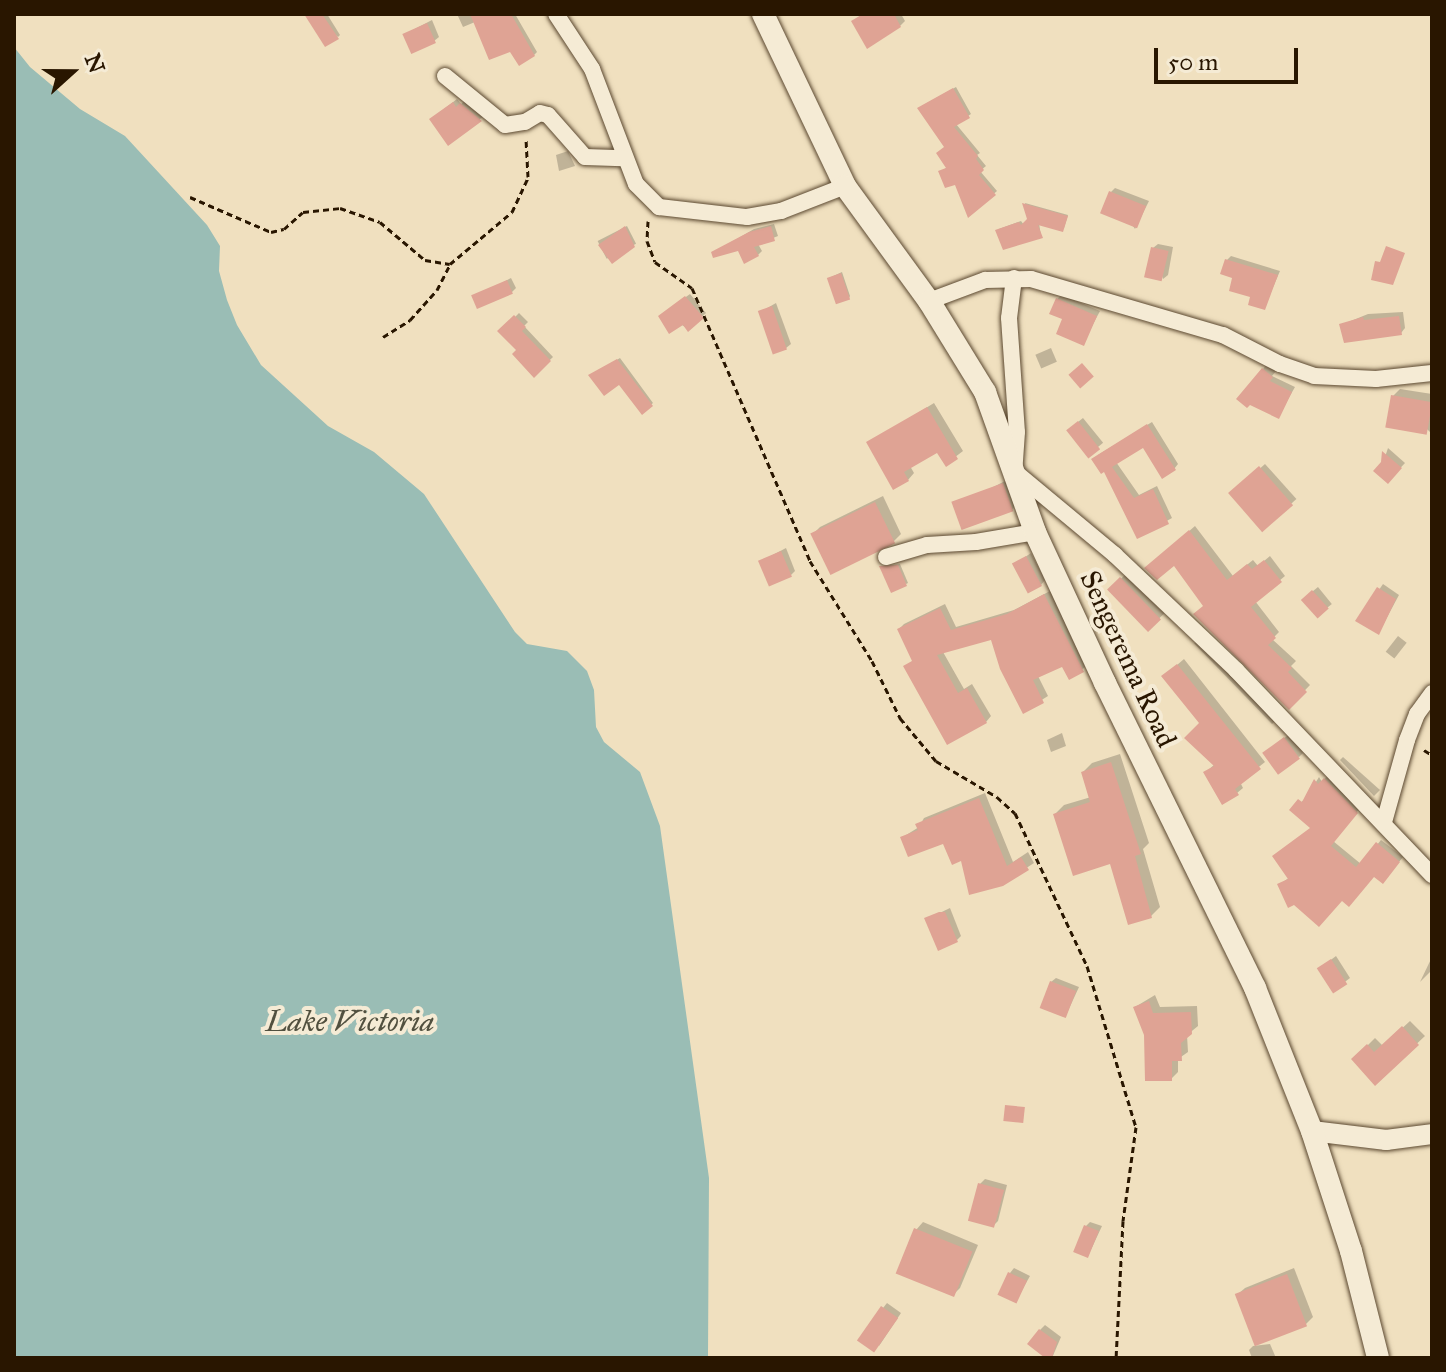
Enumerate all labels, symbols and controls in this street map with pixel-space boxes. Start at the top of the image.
north arrow [32,32,112,112]
scale bar [1158,32,1302,82]
text: 50 m [1168,47,1218,77]
text: N [79,50,111,77]
street label: Sengerema Road [1072,566,1184,752]
water label: Lake Victoria [266,1003,434,1039]

